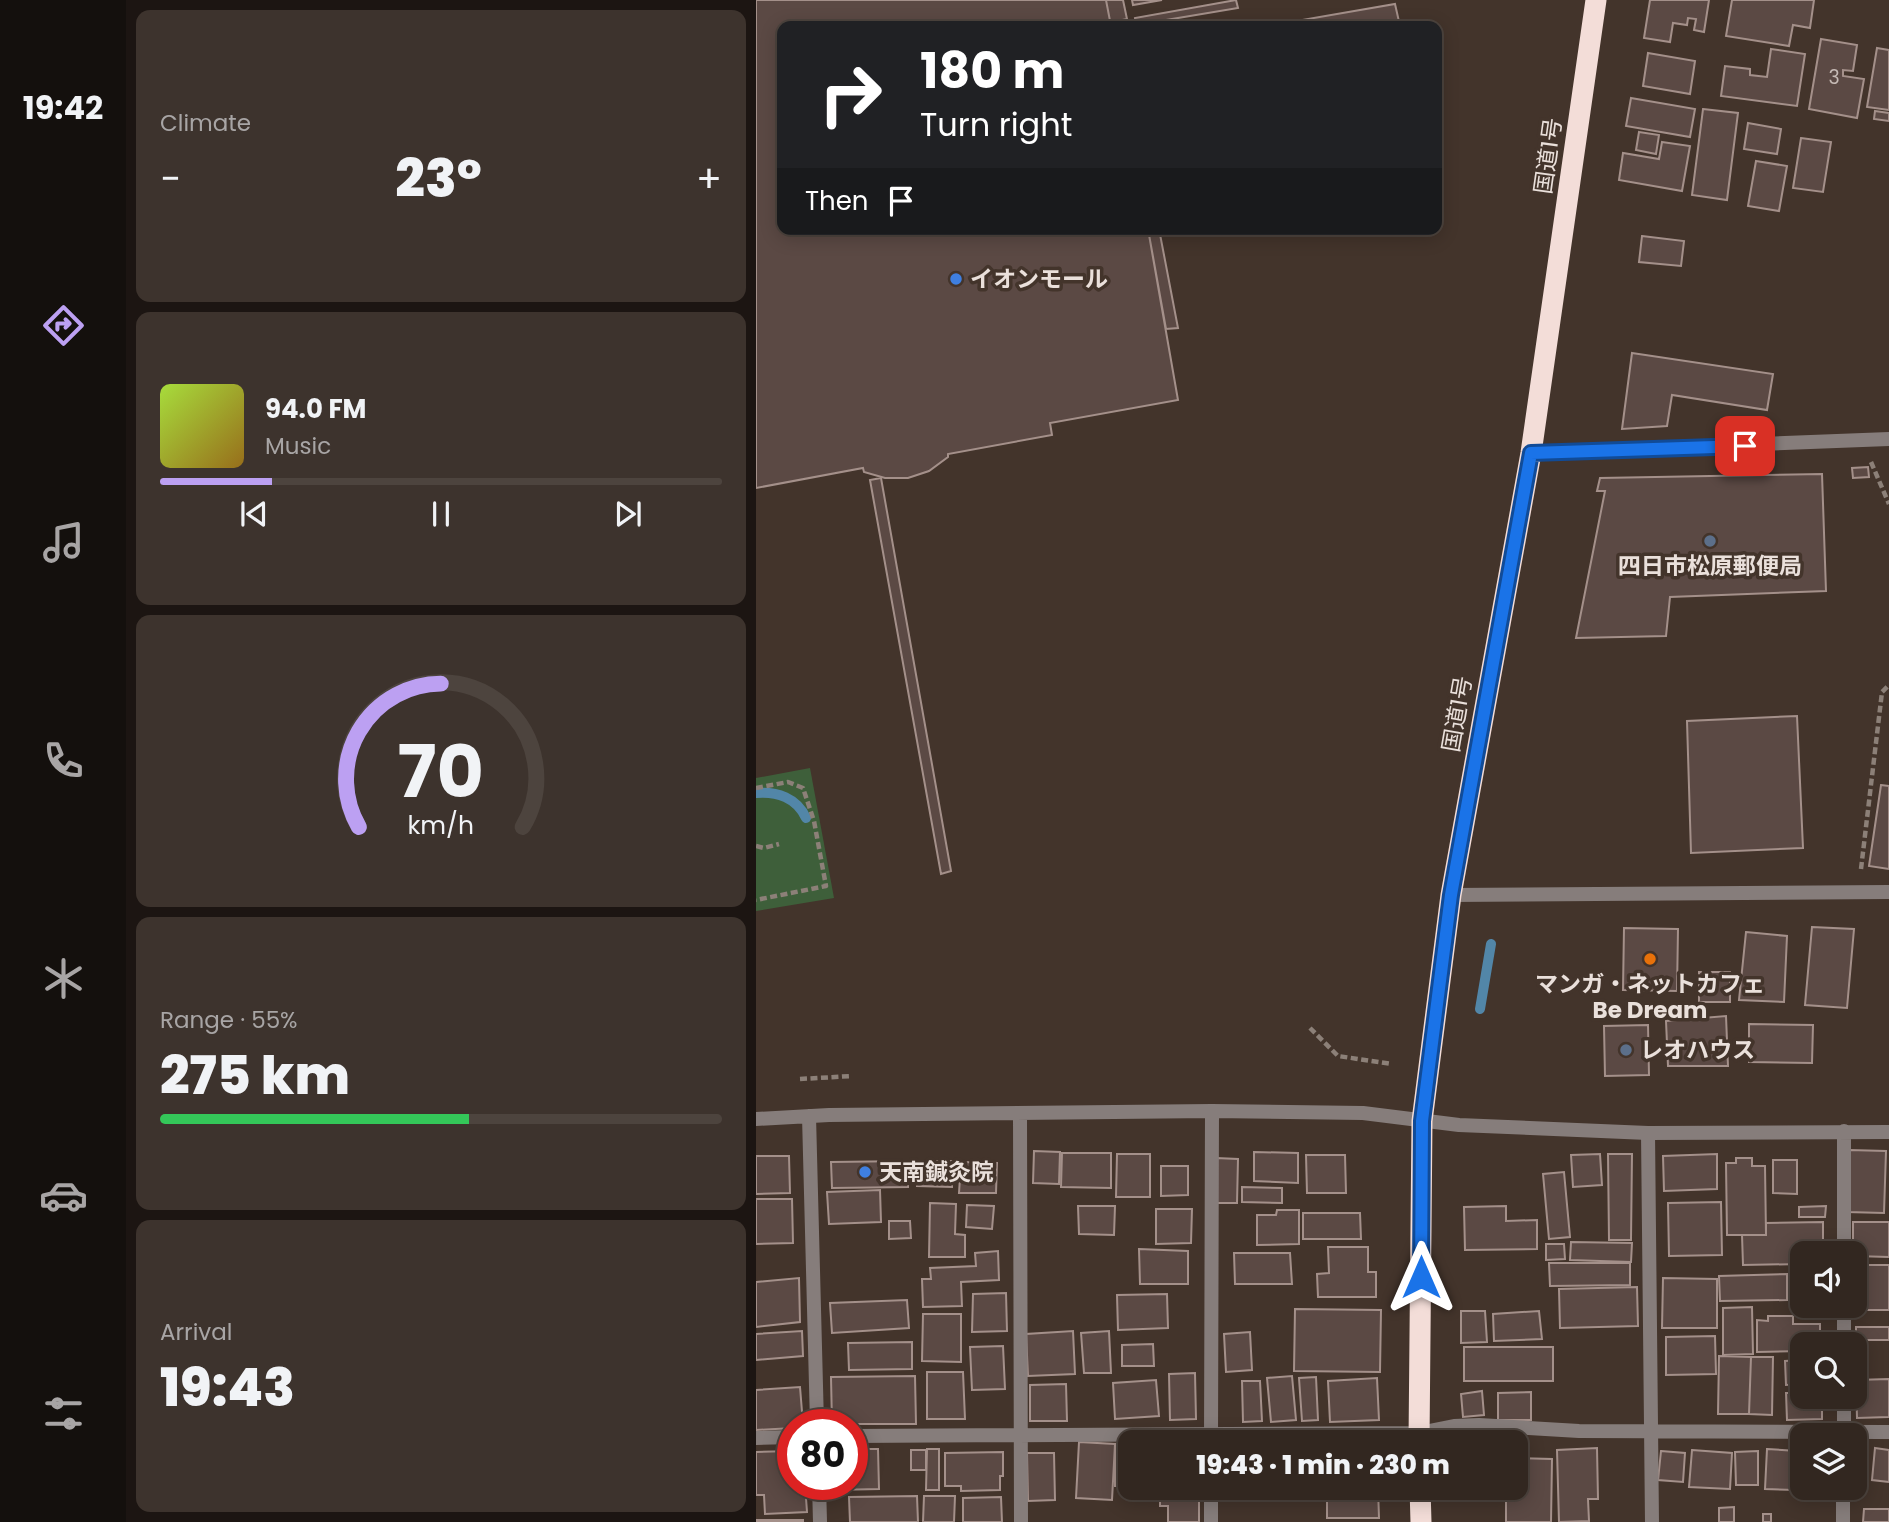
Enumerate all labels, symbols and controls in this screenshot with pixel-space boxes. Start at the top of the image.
text: 180 m [920,37,1064,105]
icon: right [805,49,896,140]
house number: 3 [1828,64,1840,91]
text: 19:42 [23,85,103,130]
text: Turn right [920,102,1072,147]
text: Climate [160,107,251,139]
street label: 国道1号 [1527,116,1569,196]
text: 23° [395,142,482,215]
text: − [160,152,181,205]
text: + [696,152,722,205]
icon: arrive [882,182,920,220]
text: Then [805,183,868,219]
place label: イオンモール [970,263,1108,295]
marker: イオンモール [948,271,964,287]
icon: directions [39,301,88,350]
text: 94.0 FM [265,391,366,427]
pin [1715,416,1775,476]
icon: arrive [1726,427,1764,465]
text: Music [265,430,331,462]
icon: previous [235,495,273,533]
icon: pause [422,495,460,533]
icon: next [609,495,647,533]
icon: music [39,518,88,567]
marker: 四日市松原郵便局 [1702,533,1718,549]
place label: 四日市松原郵便局 [1618,550,1802,582]
street label: 国道1号 [1435,674,1479,754]
text: 70 [398,721,484,822]
icon: phone [39,736,88,785]
text: km/h [408,808,474,843]
marker: マンガ・ネットカフェ Be Dream [1642,951,1658,967]
icon: climate [39,954,88,1003]
place label: マンガ・ネットカフェ Be Dream [1535,968,1765,1026]
text: Range · 55% [160,1004,298,1036]
place label: レオハウス [1640,1034,1755,1066]
text: 275 km [160,1039,350,1112]
marker: レオハウス [1618,1042,1634,1058]
place label: 天南鍼灸院 [879,1156,994,1188]
marker: 天南鍼灸院 [857,1164,873,1180]
icon: car [39,1171,88,1220]
position arrow [1384,1240,1458,1314]
map controls [1790,1241,1867,1500]
button: sound [1790,1241,1867,1318]
text: Arrival [160,1316,232,1348]
button: search [1790,1332,1867,1409]
text: 19:43 [160,1351,295,1424]
icon: filters [39,1389,88,1438]
speed limit sign: 80 [777,1409,868,1500]
button: layers [1790,1423,1867,1500]
text: 19:43 · 1 min · 230 m [1196,1447,1450,1483]

